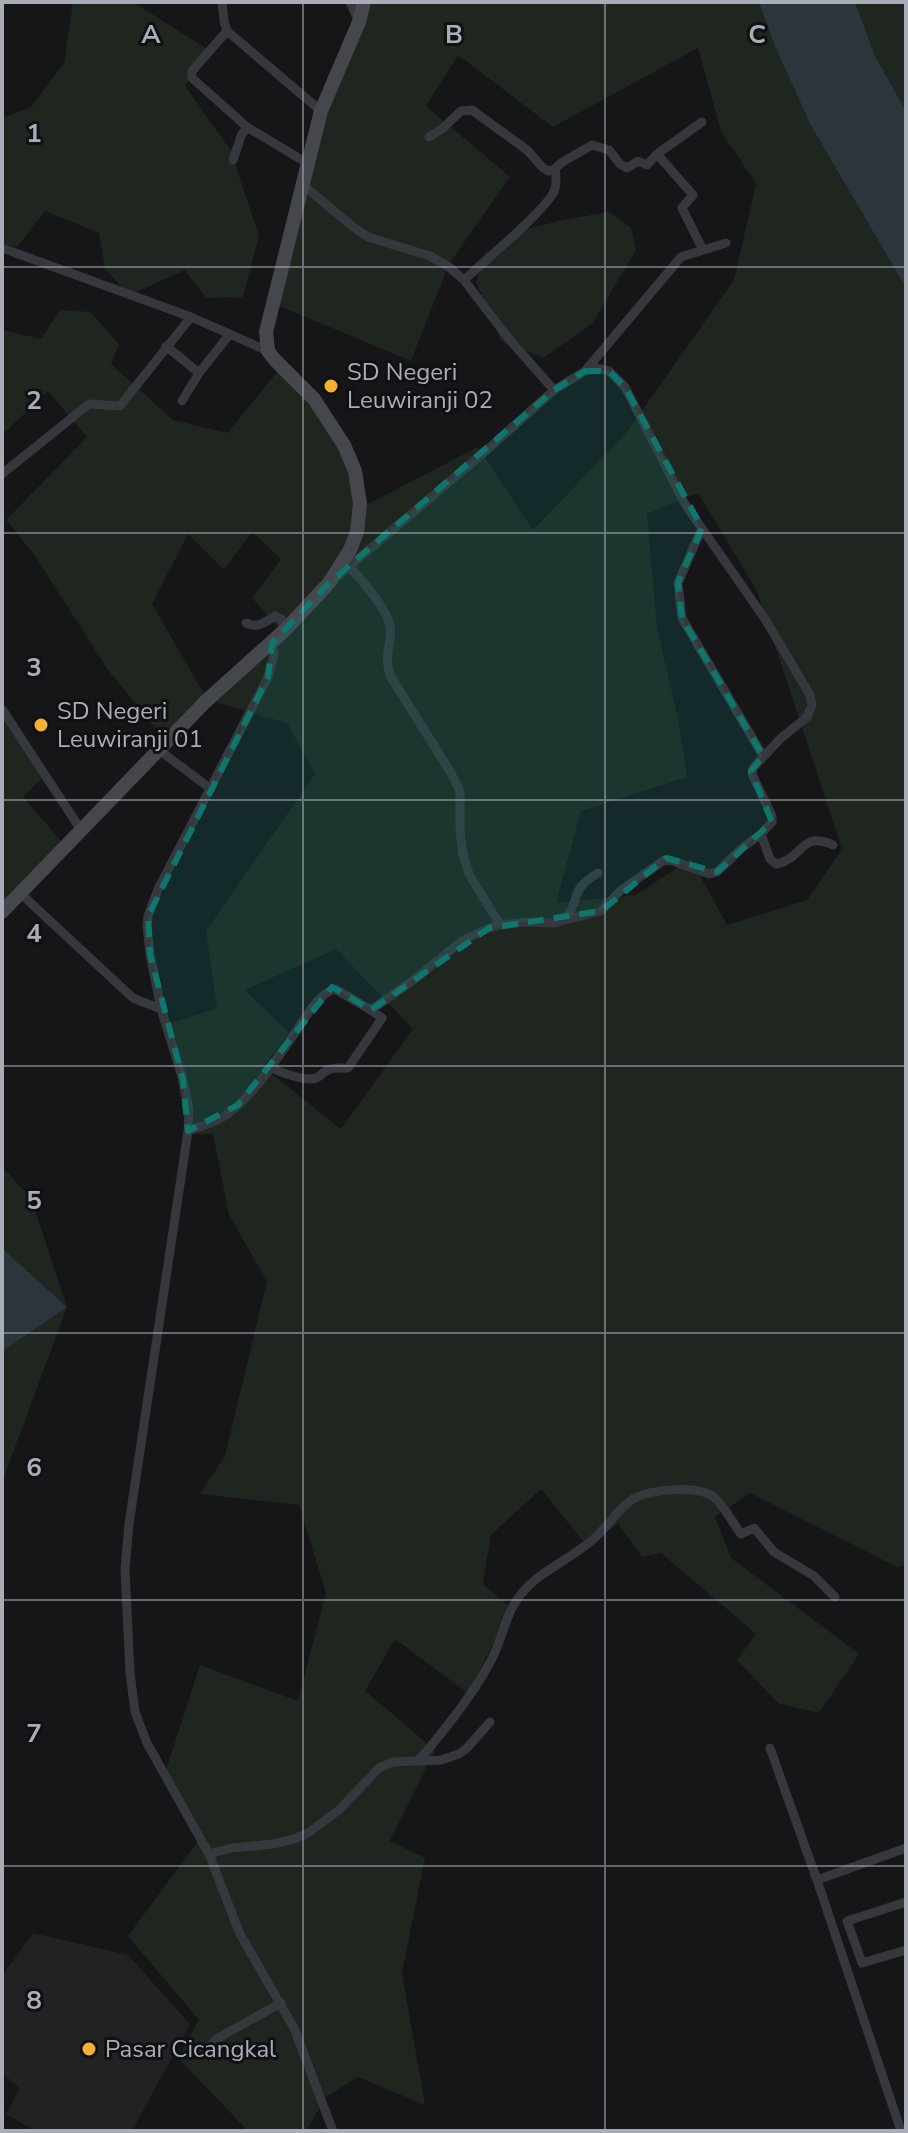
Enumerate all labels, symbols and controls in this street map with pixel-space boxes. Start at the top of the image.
text: A [141,17,161,52]
text: B [445,17,463,52]
text: C [748,17,766,52]
text: 1 [26,116,42,151]
place label: SD Negeri Leuwiranji 02 [347,356,493,416]
marker: SD Negeri Leuwiranji 02 [322,377,340,395]
text: 2 [26,383,42,418]
text: 3 [26,650,42,685]
place label: SD Negeri Leuwiranji 01 [57,695,203,755]
marker: SD Negeri Leuwiranji 01 [32,716,50,734]
text: 4 [26,916,42,951]
text: 5 [26,1183,42,1218]
text: 6 [26,1450,42,1485]
text: 7 [26,1716,42,1751]
text: 8 [26,1983,42,2018]
place label: Pasar Cicangkal [105,2033,276,2065]
marker: Pasar Cicangkal [80,2040,98,2058]

